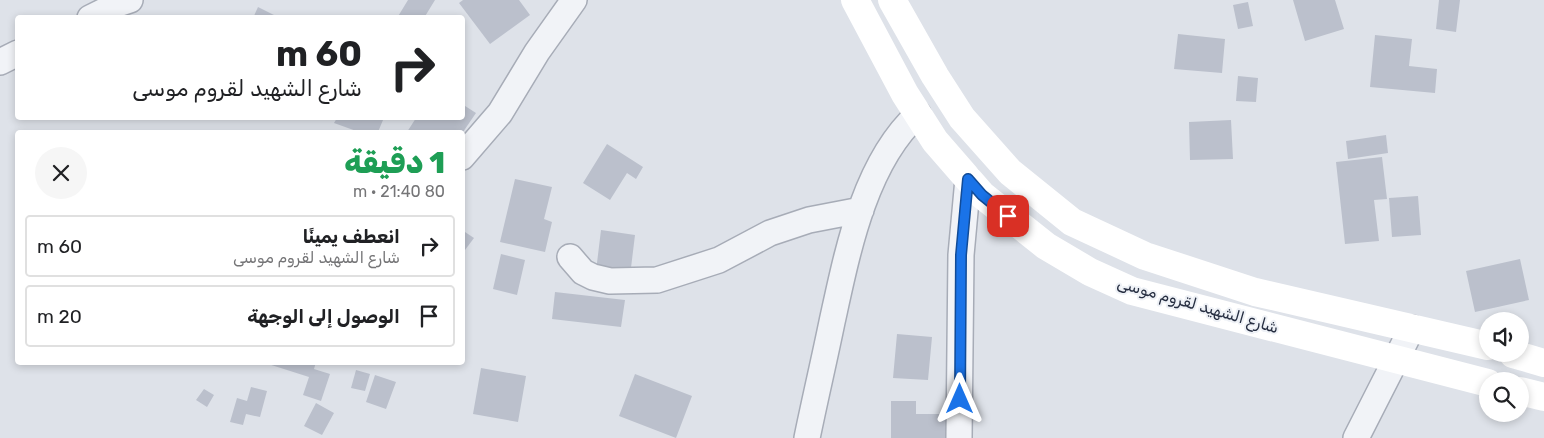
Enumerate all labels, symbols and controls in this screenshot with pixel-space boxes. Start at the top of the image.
text: 60 m [276,33,362,75]
icon: right [380,35,445,100]
text: شارع الشهيد لقروم موسى [132,75,362,102]
text: 1 دقيقة [344,145,445,181]
button: close [35,147,87,199]
text: 80 m · 21:40 [353,182,445,201]
pin [987,195,1029,237]
icon: arrive [994,202,1022,230]
text: انعطف يمينًا [303,225,400,248]
icon: right [415,232,443,260]
text: 60 m [37,235,82,258]
text: شارع الشهيد لقروم موسى [233,248,400,267]
street label: شارع الشهيد لقروم موسى [1115,273,1281,339]
icon: arrive [415,302,443,330]
text: 20 m [37,305,82,328]
text: الوصول إلى الوجهة [247,305,400,328]
map controls [1479,312,1529,422]
button: sound [1479,312,1529,362]
position arrow [933,372,985,424]
button: search [1479,372,1529,422]

